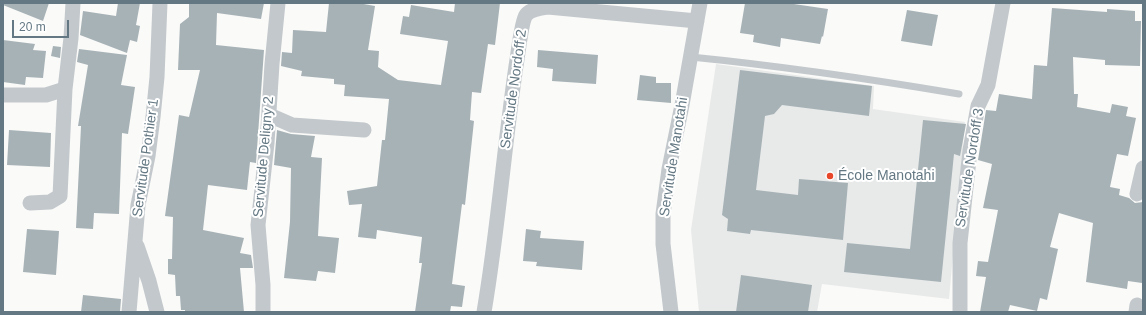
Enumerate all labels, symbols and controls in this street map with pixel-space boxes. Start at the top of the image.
scale bar [14,12,71,38]
text: 20 m [19,20,46,34]
street label: Servitude Nordoff 2 [497,28,531,150]
street label: Servitude Deligny 2 [250,96,278,218]
street label: Servitude Manotahi [656,96,692,218]
street label: Servitude Pothier 1 [129,98,163,218]
street label: Servitude Nordoff 3 [952,107,988,229]
place label: École Manotahi [838,168,935,184]
marker: École Manotahi [825,171,835,181]

